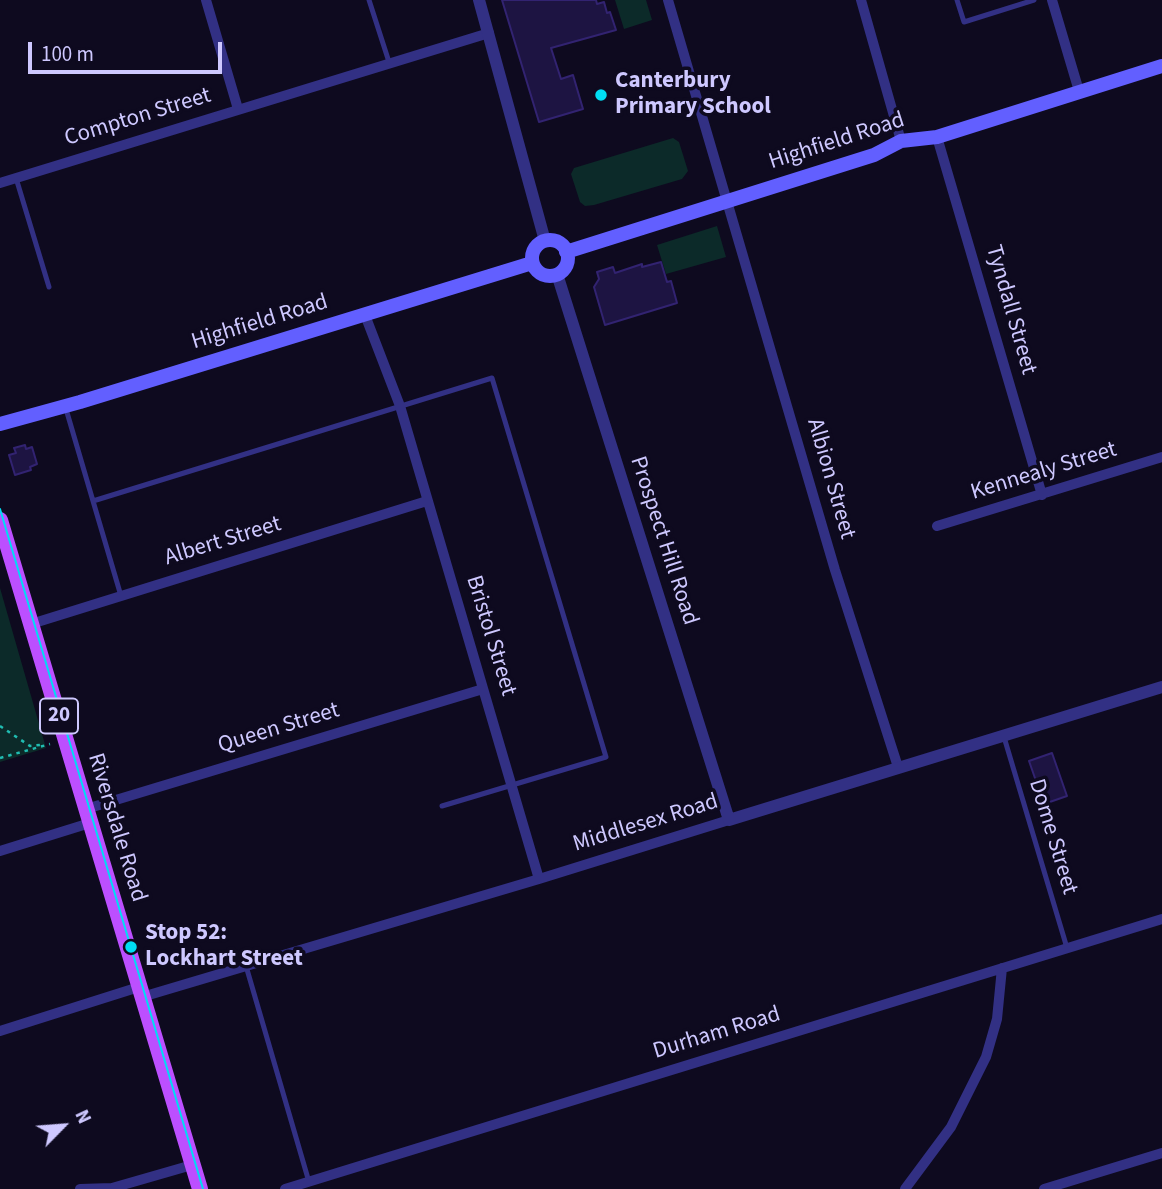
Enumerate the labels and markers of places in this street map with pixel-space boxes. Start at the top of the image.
place label: Canterbury Primary School [615,68,771,122]
marker: Canterbury Primary School [593,87,609,103]
place label: Stop 52: Lockhart Street [145,920,303,974]
marker: Stop 52: Lockhart Street [123,939,139,955]

